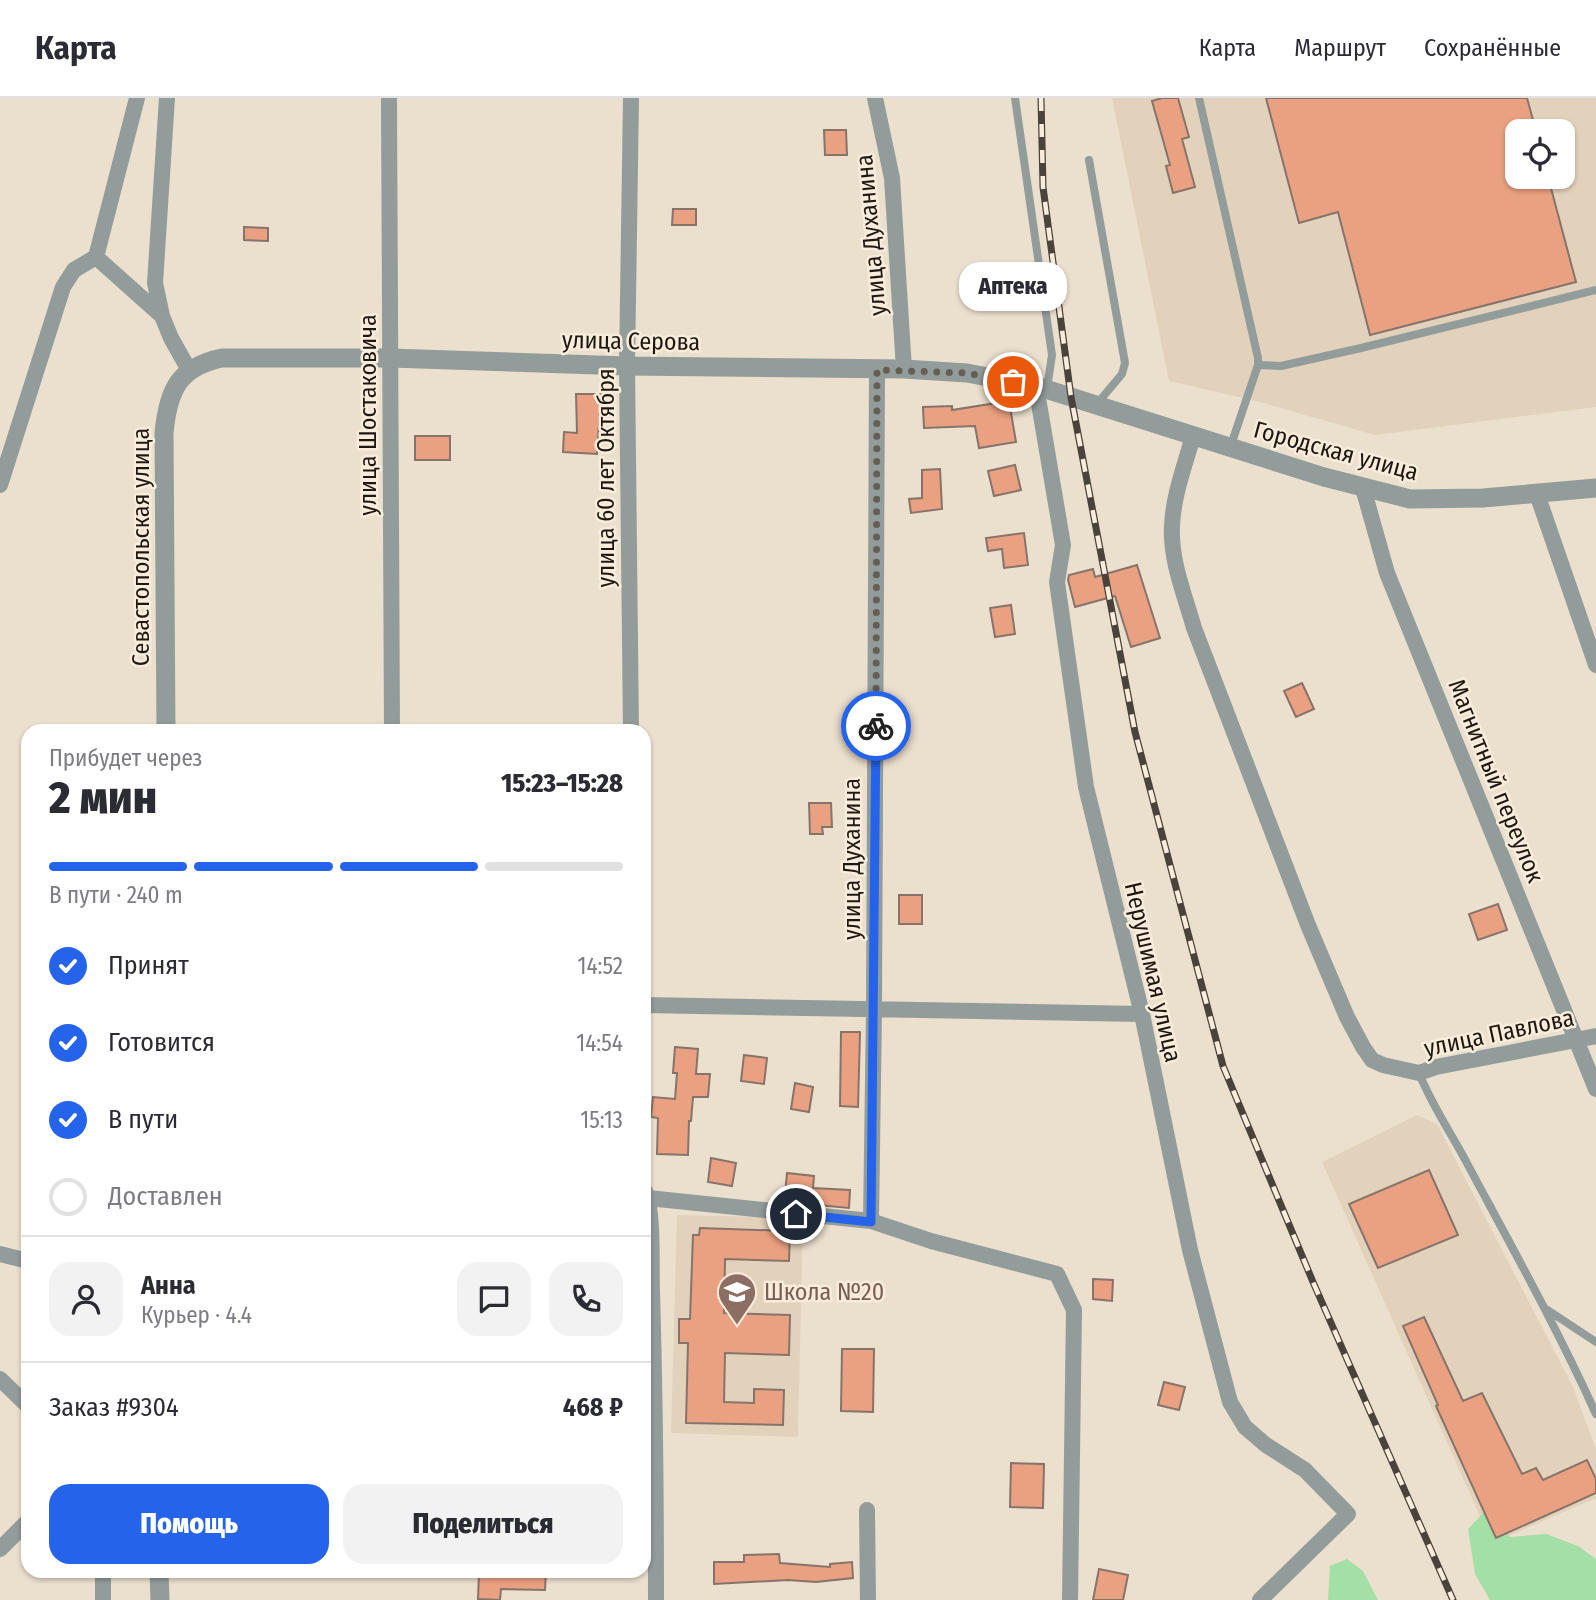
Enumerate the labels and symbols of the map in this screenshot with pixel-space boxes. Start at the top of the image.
street label: улица Духанина [850,153,892,317]
callout: Аптека [959,263,1067,312]
street label: улица Шостаковича [354,314,382,516]
street label: улица Серова [562,326,700,356]
pin [983,352,1043,412]
street label: улица 60 лет Октября [592,368,620,588]
street label: Городская улица [1251,416,1421,486]
street label: Севастопольская улица [127,428,155,666]
street label: Магнитный переулок [1442,675,1550,887]
courier [841,691,911,761]
street label: улица Духанина [838,778,866,940]
street label: Нерушимая улица [1119,879,1187,1065]
street label: улица Павлова [1422,1003,1576,1063]
pin [766,1184,826,1244]
school or university icon: Школа №20 [716,1271,758,1326]
place label: Школа №20 [764,1278,884,1306]

